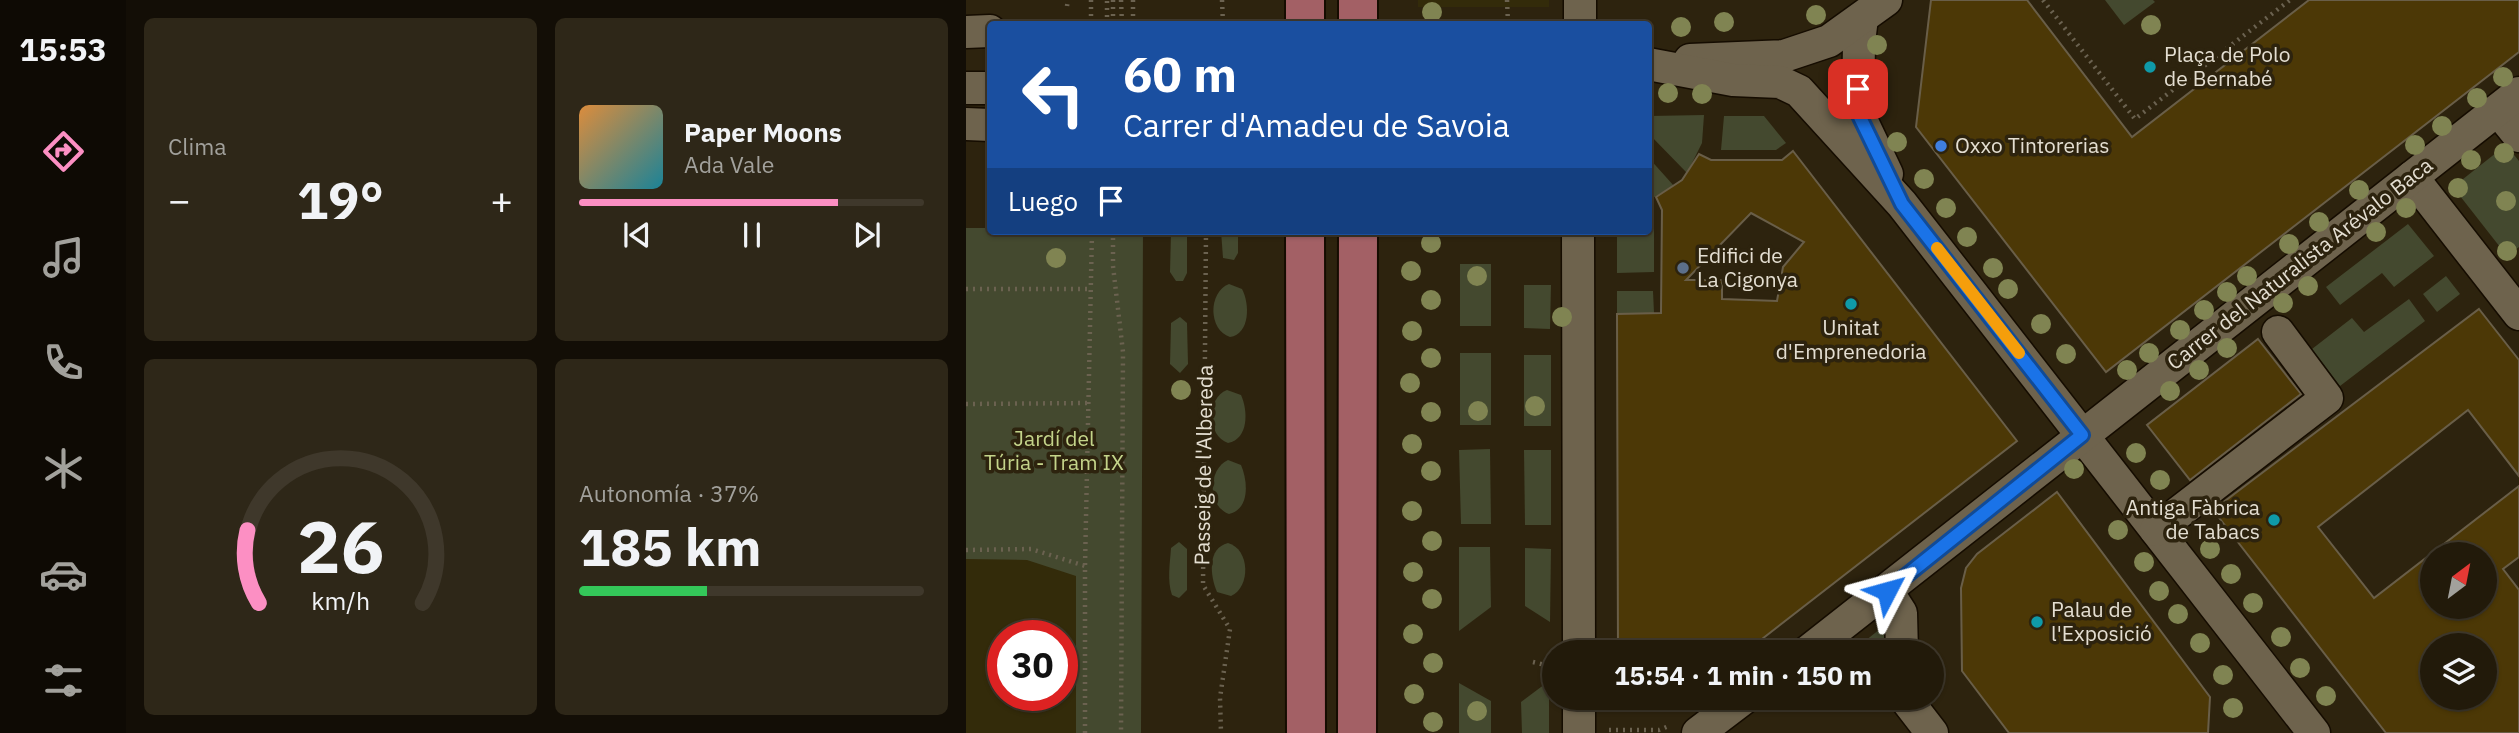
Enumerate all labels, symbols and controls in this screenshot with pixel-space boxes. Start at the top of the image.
text: 15:53 [19,28,107,70]
place label: Plaça de Polo de Bernabé [2164,40,2291,92]
text: 60 m [1123,42,1237,105]
icon: left [1008,49,1099,140]
pin [1828,59,1888,119]
marker: Plaça de Polo de Bernabé [2142,59,2158,75]
icon: arrive [1839,70,1877,108]
text: Carrer d'Amadeu de Savoia [1123,104,1510,146]
text: Paper Moons [684,115,842,149]
icon: directions [39,127,88,176]
text: Clima [168,131,227,161]
place label: Oxxo Tintorerias [1955,131,2109,159]
marker: Oxxo Tintorerias [1933,138,1949,154]
text: Ada Vale [684,149,774,179]
street label: Carrer del Naturalista Arévalo Baca [2161,151,2438,376]
text: 19° [297,166,384,233]
text: − [168,175,191,224]
text: + [490,175,513,224]
icon: arrive [1092,182,1130,220]
text: Luego [1008,184,1078,218]
icon: previous [618,216,656,254]
icon: pause [733,216,771,254]
icon: next [848,216,886,254]
icon: music [39,233,88,282]
place label: Edifici de La Cigonya [1697,241,1798,293]
marker: Edifici de La Cigonya [1675,260,1691,276]
marker: Unitat d'Emprenedoria [1843,296,1859,312]
place label: Unitat d'Emprenedoria [1776,313,1926,365]
icon: phone [39,338,88,387]
street label: Passeig de l'Albereda [1187,364,1219,566]
park label: Jardí del Túria - Tram IX [984,424,1124,476]
icon: climate [39,444,88,493]
text: Autonomía · 37% [579,478,759,508]
place label: Antiga Fàbrica de Tabacs [2126,493,2260,545]
text: 26 [297,498,384,593]
marker: Antiga Fàbrica de Tabacs [2266,512,2282,528]
text: 185 km [579,513,761,580]
north arrow [2420,542,2497,620]
map controls [2420,542,2497,710]
icon: car [39,550,88,599]
position arrow [1850,554,1924,628]
text: km/h [311,584,370,617]
place label: Palau de l'Exposició [2051,595,2152,647]
marker: Palau de l'Exposició [2029,614,2045,630]
speed limit sign: 30 [987,620,1078,711]
button: layers [2420,633,2497,710]
icon: filters [39,656,88,705]
text: 15:54 · 1 min · 150 m [1614,658,1872,692]

